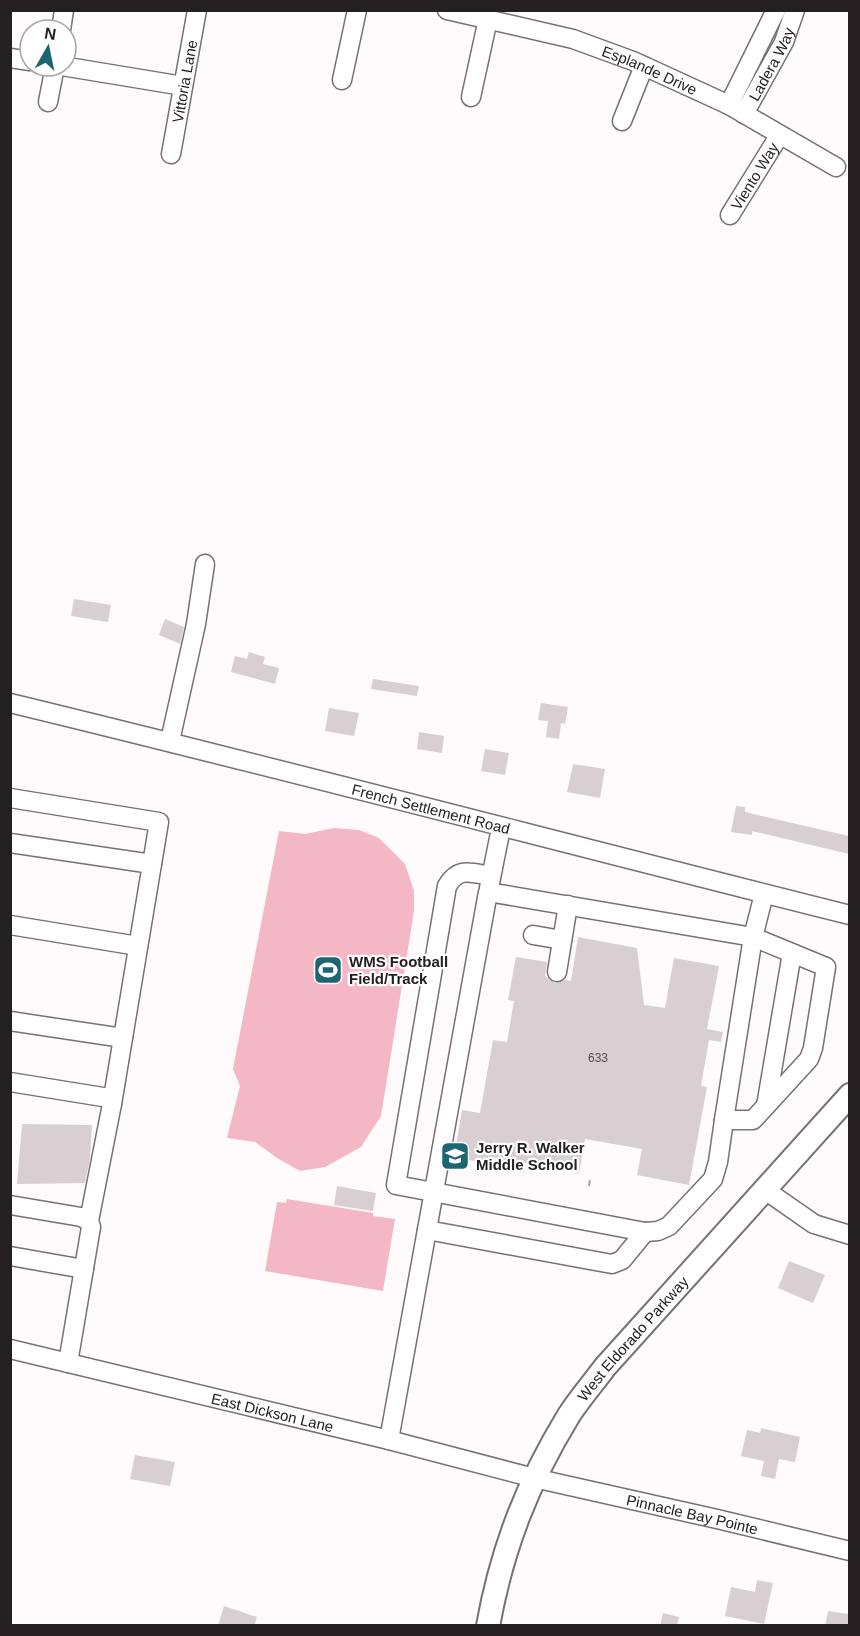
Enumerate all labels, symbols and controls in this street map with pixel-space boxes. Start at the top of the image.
north arrow [18,18,78,78]
text: N [43,24,57,43]
street label: Ladera Way [745,25,797,103]
street label: Vittoria Lane [168,38,200,124]
street label: Esplande Drive [600,42,700,98]
street label: Viento Way [727,139,782,213]
street label: French Settlement Road [350,780,512,837]
place label: WMS Football Field/Track [349,953,448,987]
sports icon: WMS Football Field/Track [312,954,344,986]
house number: 633 [588,1051,608,1065]
place label: Jerry R. Walker Middle School [476,1139,585,1173]
school or university icon: Jerry R. Walker Middle School [439,1140,471,1172]
street label: West Eldorado Parkway [574,1272,692,1404]
street label: East Dickson Lane [210,1389,335,1435]
street label: Pinnacle Bay Pointe [625,1491,760,1537]

